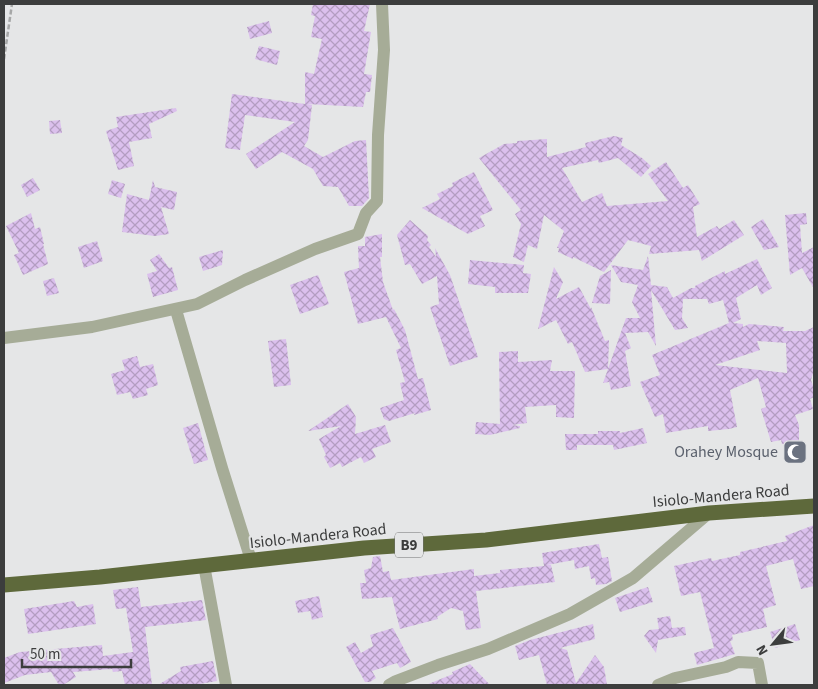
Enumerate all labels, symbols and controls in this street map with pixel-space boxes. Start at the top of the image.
mosque icon: Orahey Mosque [782,439,808,465]
place label: Orahey Mosque [674,441,778,463]
street label: Isiolo-Mandera Road [652,479,790,513]
street label: Isiolo-Mandera Road [249,518,387,554]
road number: B9 [395,532,423,558]
north arrow [748,619,798,669]
scale bar [22,636,131,668]
text: N [752,641,774,659]
text: 50 m [30,644,60,665]

